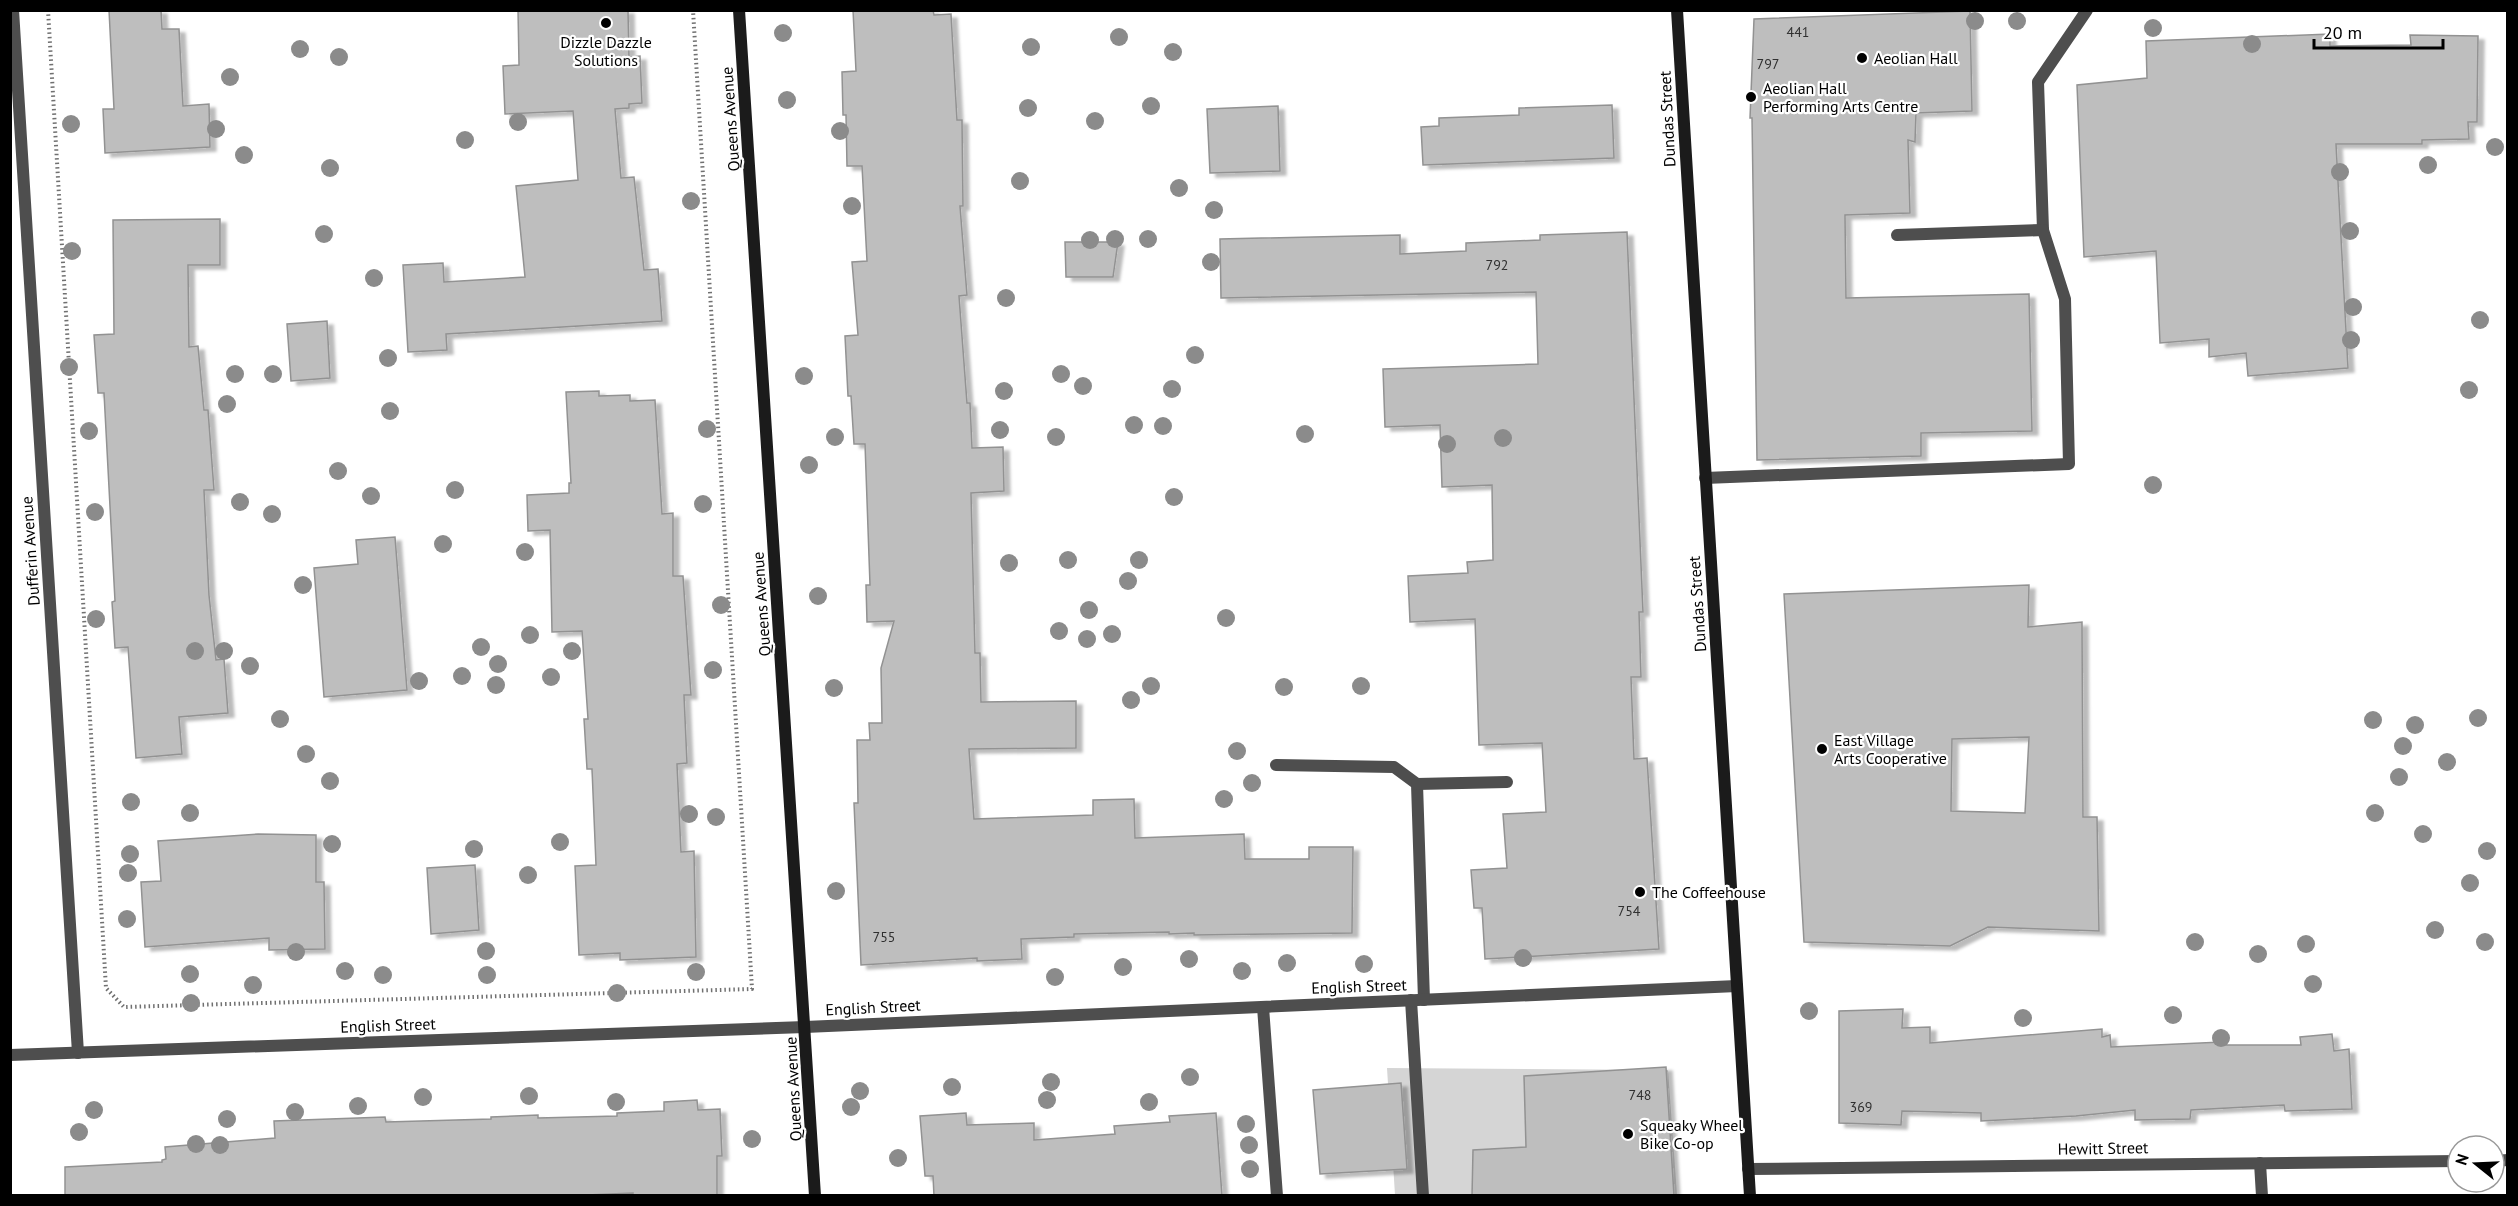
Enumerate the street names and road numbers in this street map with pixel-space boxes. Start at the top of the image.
street label: Queens Avenue [716,66,744,172]
street label: Dundas Street [1654,70,1680,168]
street label: Dufferin Avenue [16,496,44,606]
street label: Queens Avenue [747,551,775,657]
street label: Dundas Street [1684,555,1710,653]
street label: English Street [1311,974,1408,998]
street label: English Street [825,994,922,1019]
street label: English Street [340,1013,437,1037]
street label: Queens Avenue [780,1036,806,1142]
street label: Hewitt Street [2057,1137,2149,1159]

